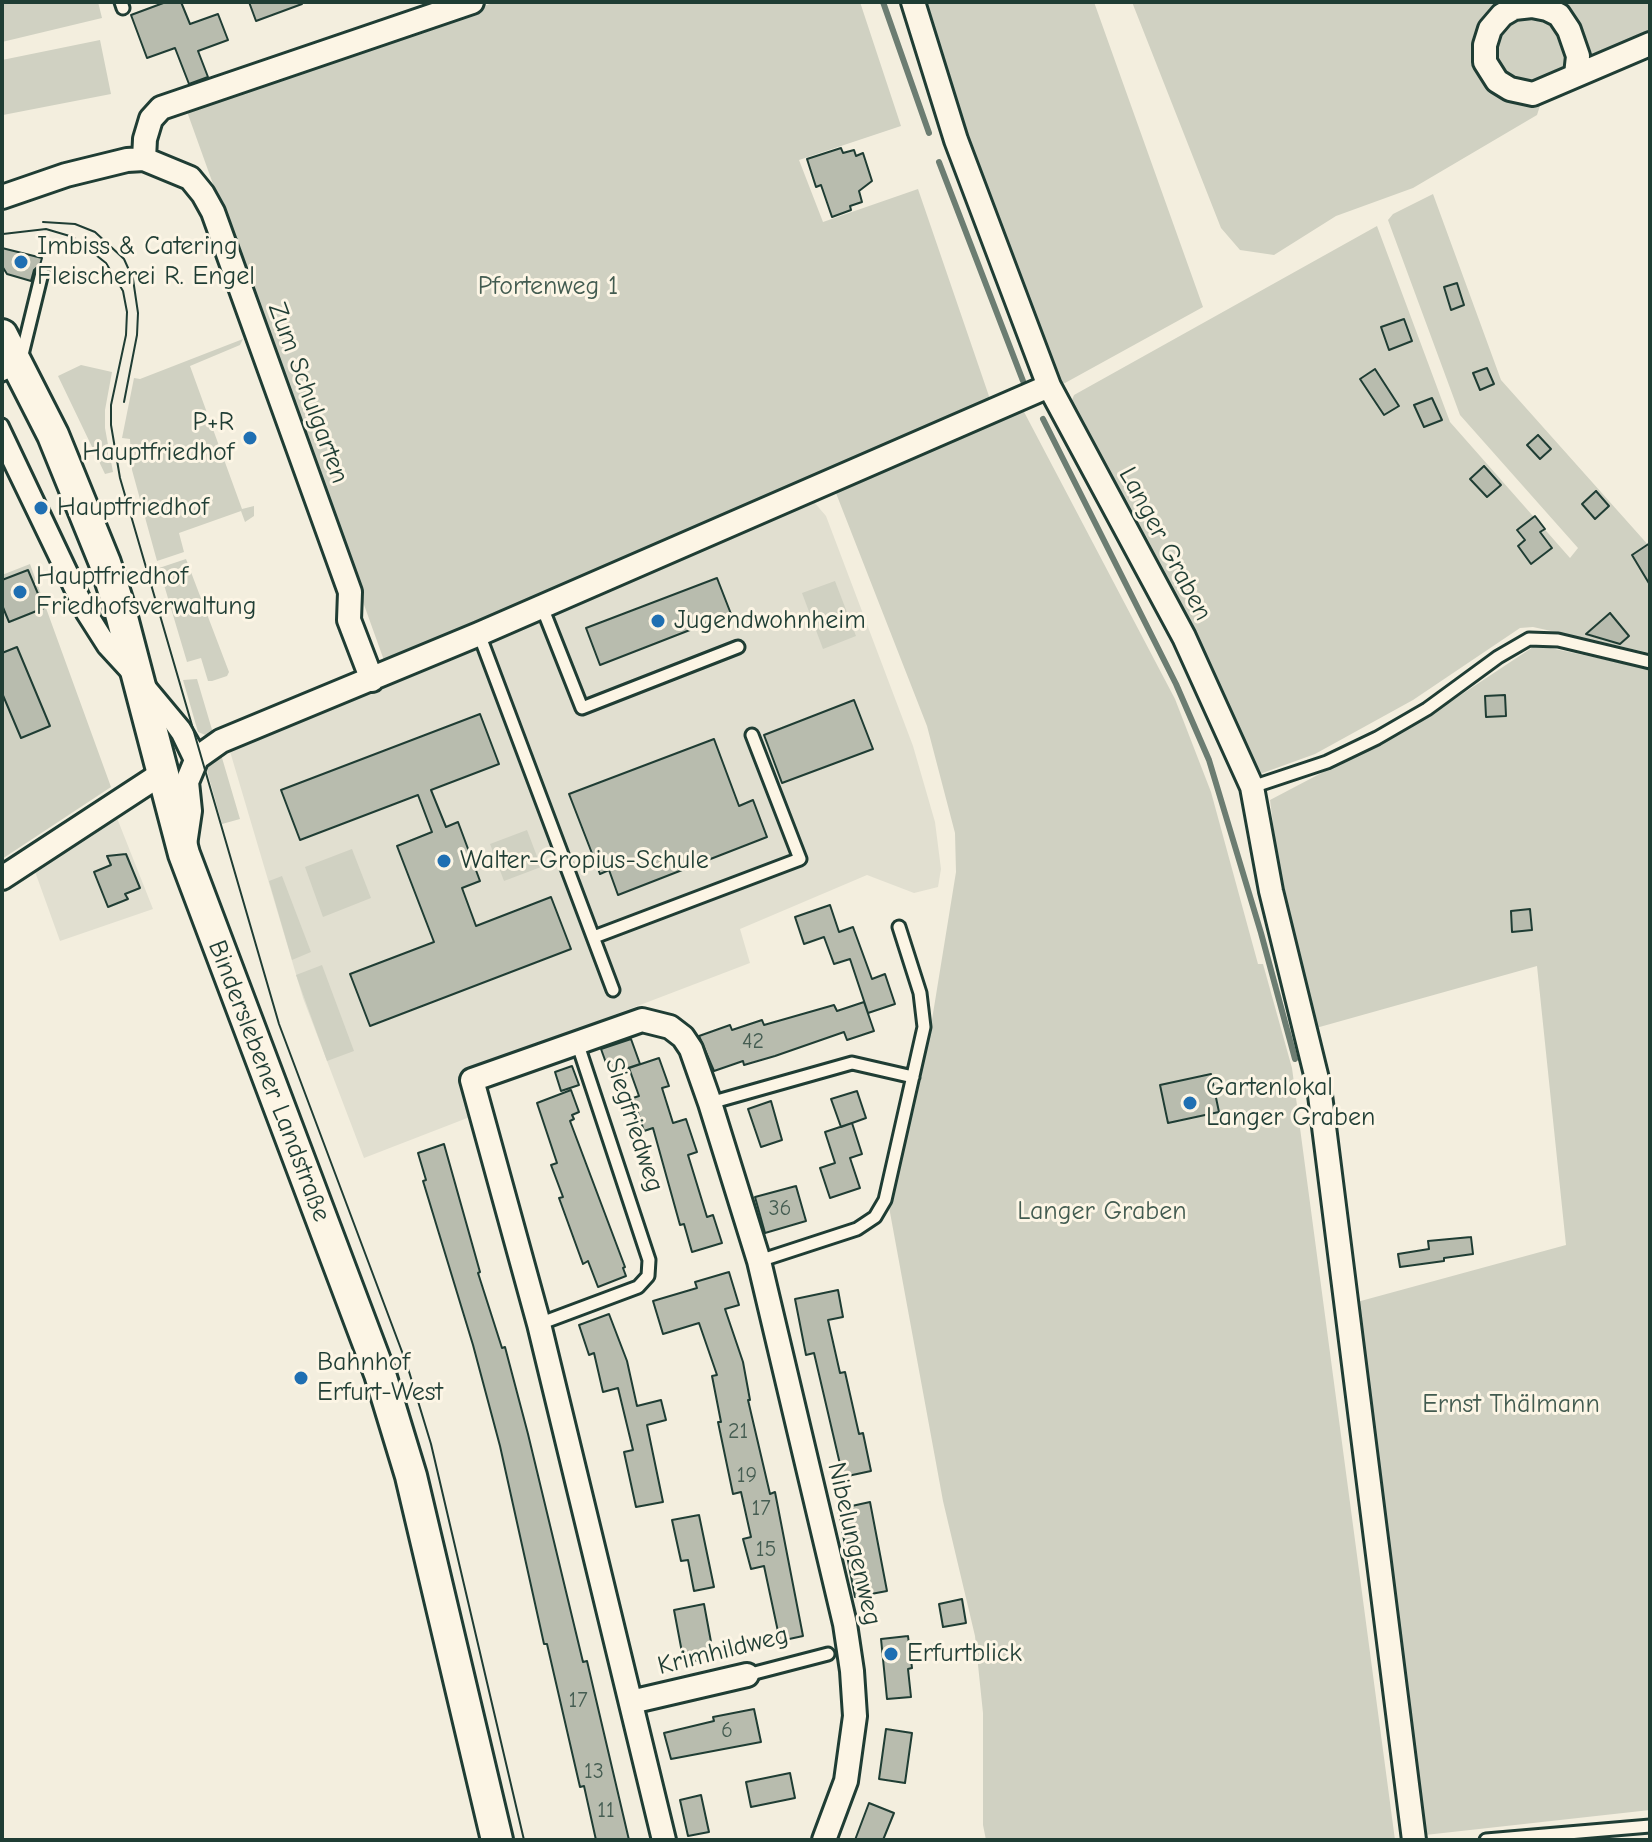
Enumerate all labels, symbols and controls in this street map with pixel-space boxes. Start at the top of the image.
place label: Imbiss & Catering Fleischerei R. Engel [37,231,255,292]
marker: Imbiss & Catering Fleischerei R. Engel [12,253,30,271]
park label: Pfortenweg 1 [478,271,618,303]
street label: Zum Schulgarten [261,298,355,488]
place label: P+R Hauptfriedhof [82,407,234,468]
marker: P+R Hauptfriedhof [241,429,259,447]
street label: Langer Graben [1111,462,1219,626]
place label: Hauptfriedhof [57,492,209,524]
marker: Hauptfriedhof [32,499,50,517]
place label: Hauptfriedhof Friedhofsverwaltung [36,561,256,622]
marker: Hauptfriedhof Friedhofsverwaltung [11,583,29,601]
place label: Jugendwohnheim [674,605,866,637]
marker: Jugendwohnheim [649,612,667,630]
place label: Walter-Gropius-Schule [460,845,709,877]
marker: Walter-Gropius-Schule [435,852,453,870]
street label: Binderslebener Landstraße [201,936,337,1226]
house number: 42 [742,1029,764,1055]
street label: Siegfriedweg [598,1054,670,1196]
place label: Gartenlokal Langer Graben [1206,1072,1375,1134]
marker: Gartenlokal Langer Graben [1181,1094,1199,1112]
house number: 36 [768,1196,792,1222]
park label: Langer Graben [1017,1196,1187,1228]
place label: Bahnhof Erfurt-West [317,1347,443,1408]
marker: Bahnhof Erfurt-West [292,1369,310,1387]
park label: Ernst Thälmann [1422,1389,1600,1421]
house number: 21 [728,1419,748,1445]
street label: Nibelungenweg [820,1459,888,1629]
house number: 19 [737,1463,757,1489]
house number: 17 [751,1496,771,1522]
house number: 15 [756,1537,776,1563]
street label: Krimhildweg [654,1620,792,1682]
place label: Erfurtblick [907,1638,1022,1670]
marker: Erfurtblick [882,1645,900,1663]
house number: 17 [568,1688,588,1714]
house number: 6 [721,1718,733,1744]
house number: 13 [584,1759,604,1785]
house number: 11 [597,1798,615,1824]

